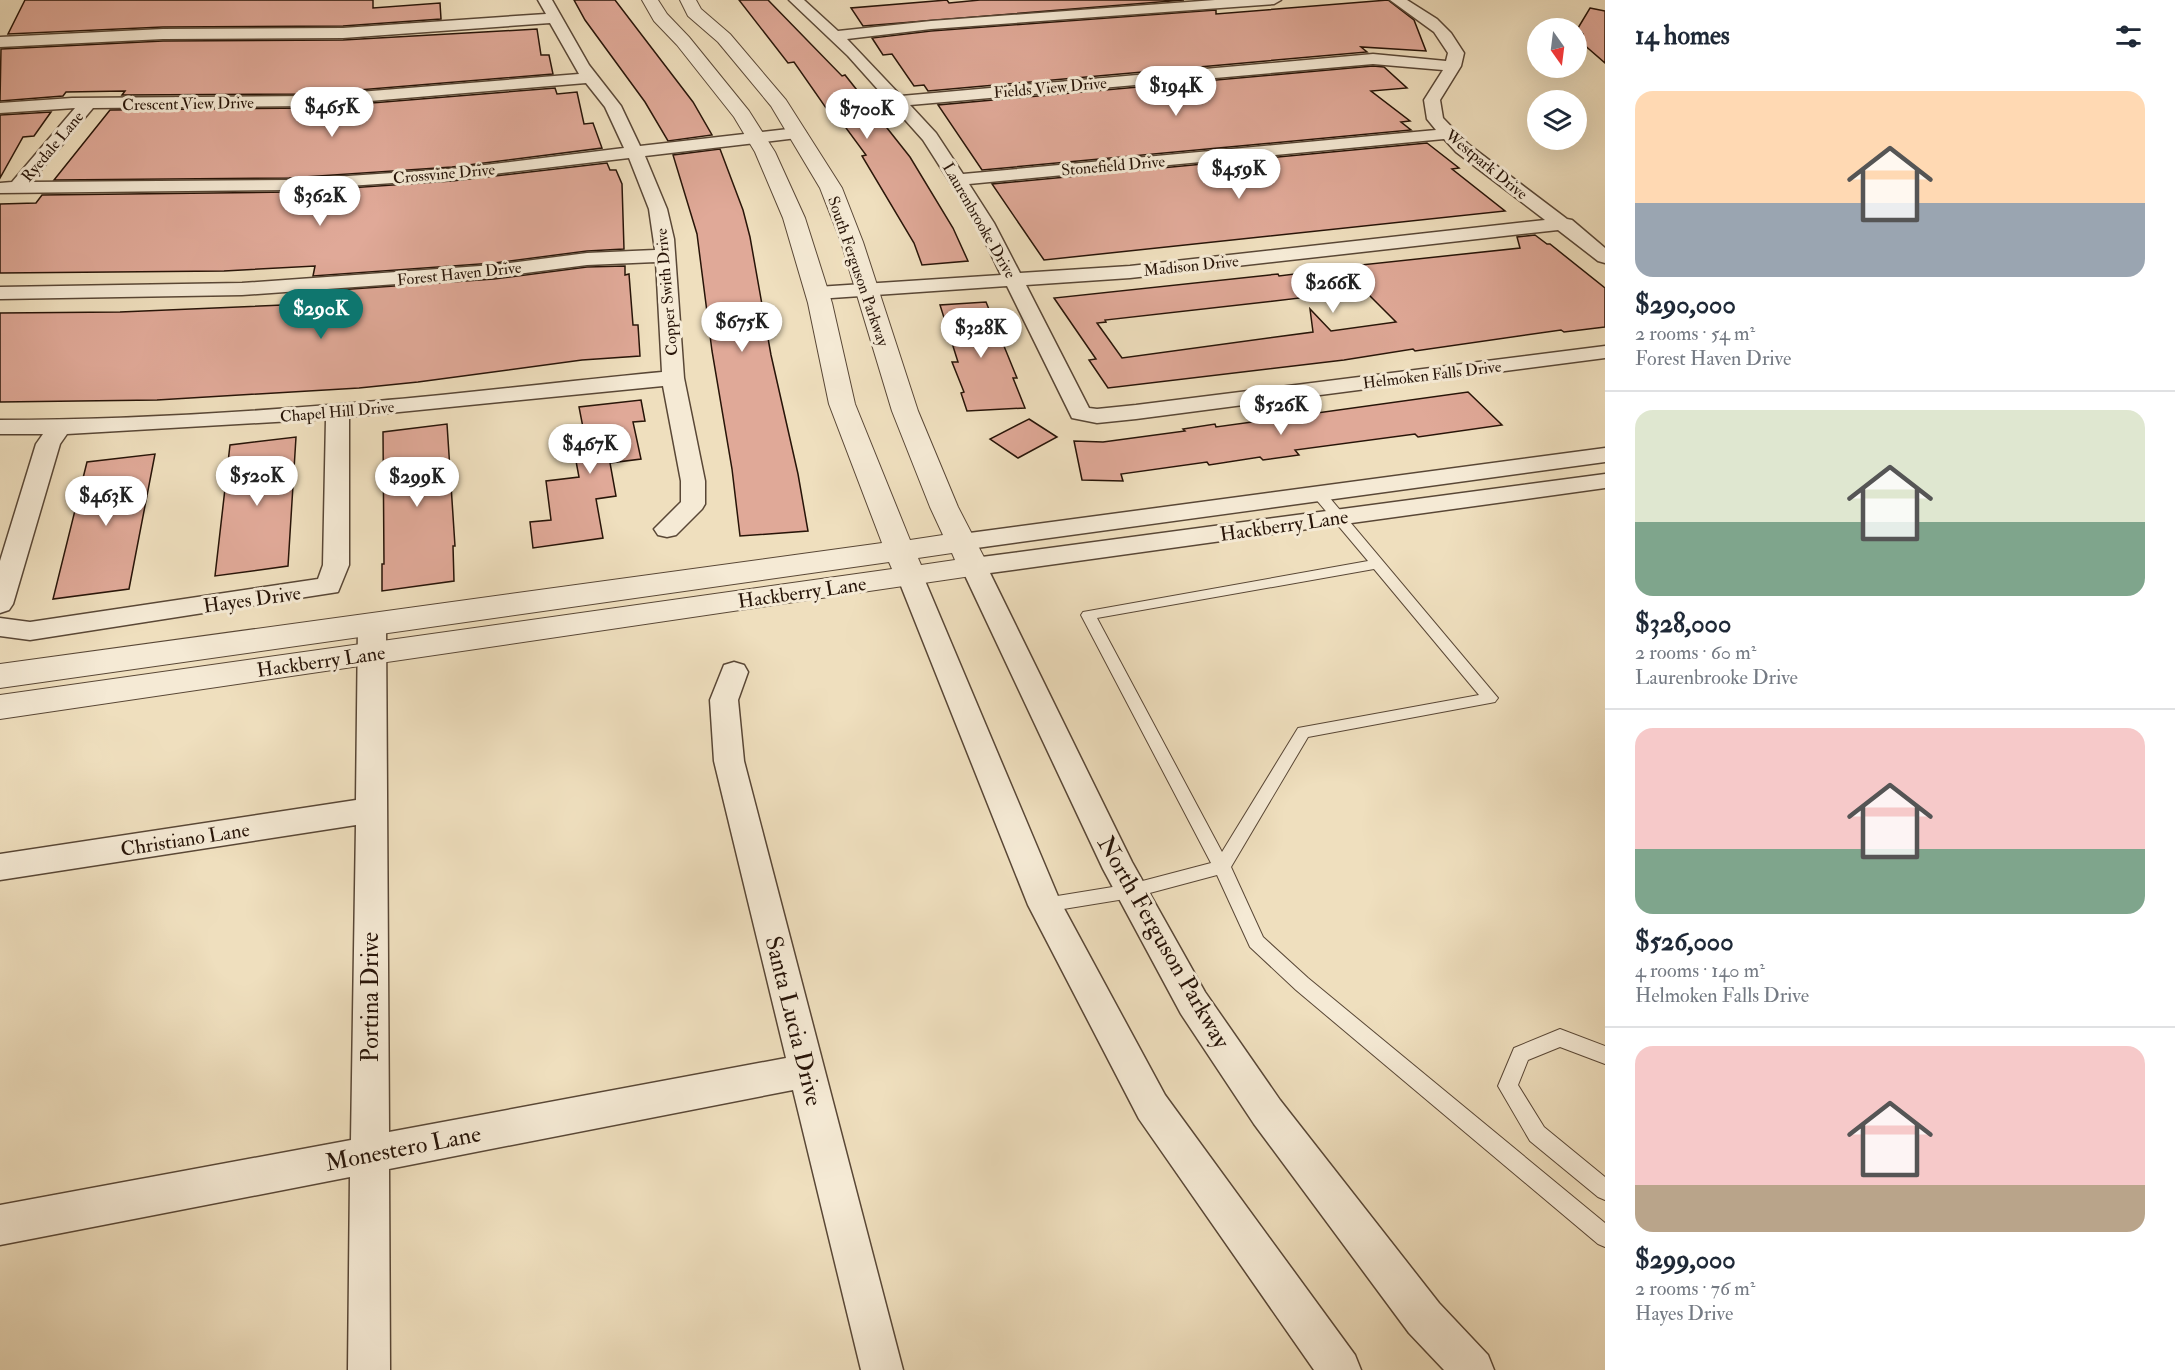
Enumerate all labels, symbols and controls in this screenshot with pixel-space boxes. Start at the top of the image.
north arrow [1527,18,1587,78]
map controls [1527,18,1587,150]
text: 14 homes [1635,20,1730,52]
icon: filters [2112,20,2145,53]
pin: $194K [1134,66,1218,117]
street label: Fields View Drive [993,73,1108,103]
text: $194K [1149,73,1203,98]
pin: $465K [290,87,374,138]
pin: $700K [825,89,909,140]
button: layers [1527,90,1587,150]
street label: Crescent View Drive [122,93,254,115]
text: $465K [305,94,359,119]
text: $700K [840,96,894,121]
street label: Ryedale Lane [17,107,88,186]
street label: Westpark Drive [1440,125,1532,205]
icon: home [1836,130,1944,238]
pin: $459K [1197,149,1281,200]
street label: Stonefield Drive [1060,151,1166,180]
text: $459K [1211,156,1267,181]
street label: Laurenbrooke Drive [938,159,1021,282]
street label: Crossvine Drive [392,160,496,188]
pin: $362K [278,176,362,227]
text: $362K [293,183,347,208]
street label: South Ferguson Parkway [823,194,893,350]
street label: Copper Swith Drive [651,227,684,357]
street label: Madison Drive [1143,251,1240,281]
street label: Forest Haven Drive [396,257,523,290]
pin: $266K [1291,263,1375,314]
text: $266K [1305,270,1361,295]
pin: $290K [279,289,363,340]
text: $290,000 [1635,289,1736,321]
text: $290K [293,296,349,321]
pin: $675K [700,302,784,353]
pin: $328K [939,308,1023,359]
text: $675K [715,309,769,334]
text: $328K [955,315,1007,340]
text: 2 rooms · 54 m² [1635,321,1755,346]
text: Forest Haven Drive [1635,346,1791,371]
street label: Helmoken Falls Drive [1362,357,1503,393]
pin: $526K [1239,385,1323,436]
text: $526K [1254,392,1308,417]
street label: Chapel Hill Drive [279,397,395,428]
pin: $467K [548,424,632,475]
text: $467K [562,431,618,456]
icon: home [1836,449,1944,557]
pin: $520K [215,456,299,507]
pin: $299K [375,457,459,508]
text: $520K [230,463,284,488]
text: $299K [389,464,445,489]
pin: $463K [64,476,148,527]
text: $463K [79,483,133,508]
street label: Hackberry Lane [1218,504,1350,547]
street label: Hackberry Lane [736,571,868,614]
street label: Hayes Drive [202,580,302,619]
text: $328,000 [1635,608,1731,640]
street label: Hackberry Lane [255,640,387,683]
text: 2 rooms · 60 m² [1635,640,1756,665]
text: Laurenbrooke Drive [1635,665,1798,690]
icon: home [1836,767,1944,875]
street label: Christiano Lane [119,817,251,862]
street label: North Ferguson Parkway [1090,830,1237,1054]
text: $526,000 [1635,926,1734,958]
street label: Portina Drive [355,932,386,1062]
street label: Santa Lucia Drive [757,933,830,1109]
text: 4 rooms · 140 m² [1635,958,1765,983]
text: Helmoken Falls Drive [1635,983,1809,1008]
icon: home [1836,1085,1944,1193]
street label: Monestero Lane [323,1118,484,1179]
text: $299,000 [1635,1244,1736,1276]
text: 2 rooms · 76 m² [1635,1276,1755,1301]
text: Hayes Drive [1635,1301,1733,1326]

